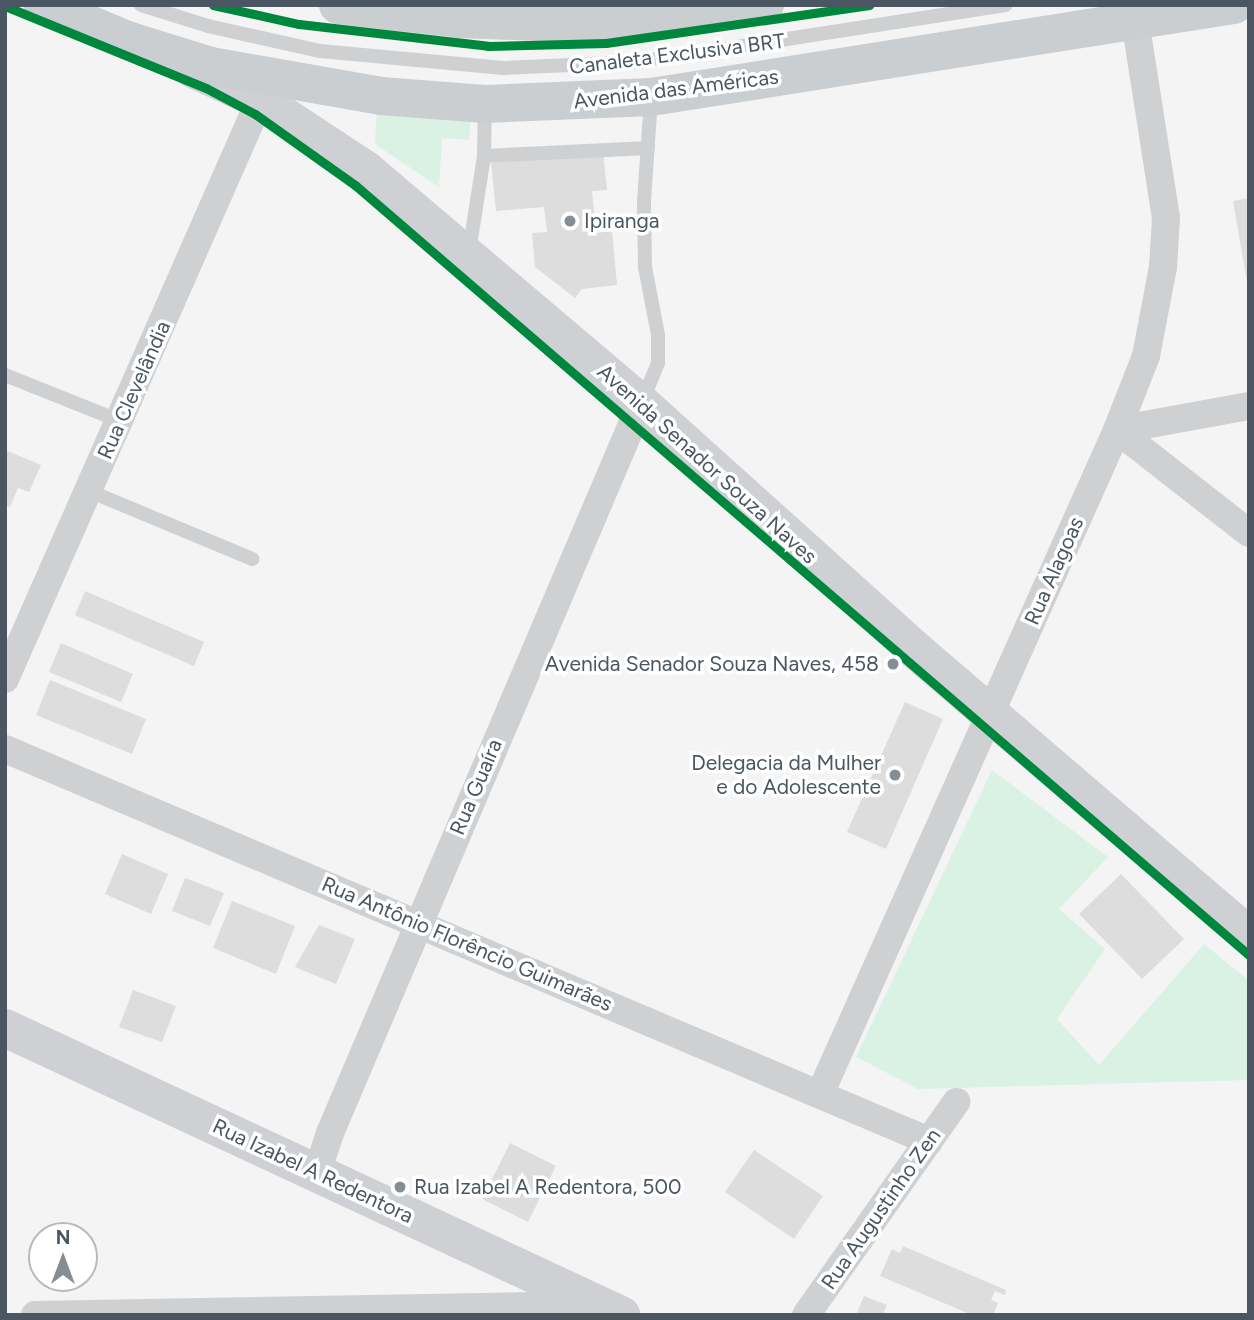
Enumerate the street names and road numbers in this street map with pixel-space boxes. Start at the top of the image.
street label: Canaleta Exclusiva BRT [568,28,786,80]
street label: Avenida das Américas [572,64,780,114]
street label: Rua Clevelândia [92,317,176,463]
street label: Avenida Senador Souza Naves [592,359,822,569]
street label: Rua Alagoas [1019,513,1089,629]
street label: Rua Guaíra [445,735,507,839]
street label: Rua Antônio Florêncio Guimarães [318,871,616,1017]
street label: Rua Izabel A Redentora [209,1113,417,1229]
street label: Rua Augustinho Zen [816,1124,946,1294]

